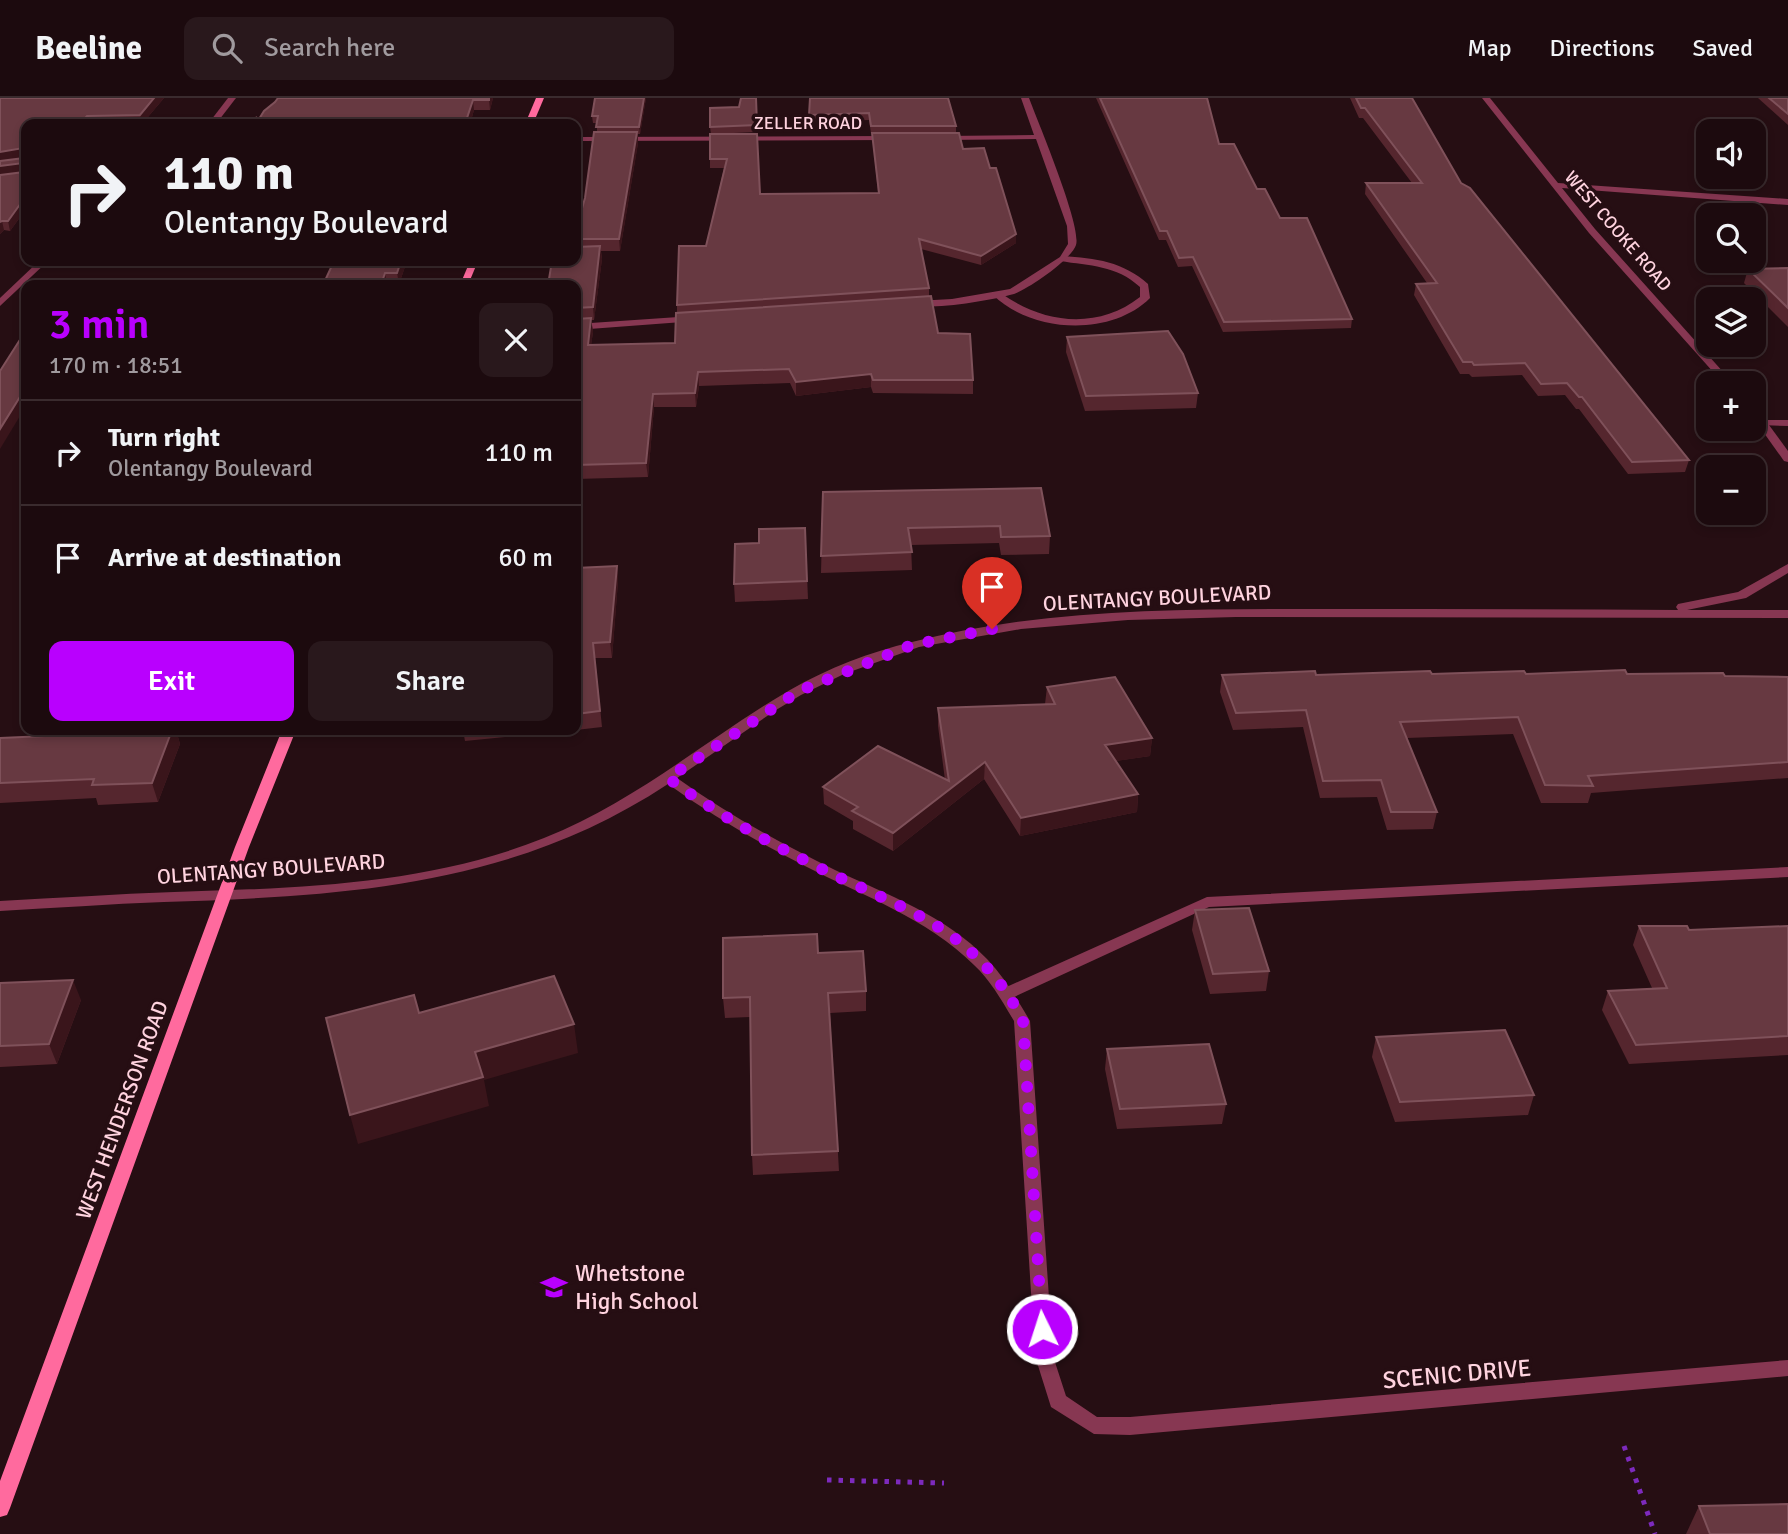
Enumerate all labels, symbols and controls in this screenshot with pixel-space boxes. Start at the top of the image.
search box [184,17,674,80]
text: Beeline [35,28,142,69]
icon: search [208,29,246,67]
text: Search here [264,32,395,64]
text: Map [1467,33,1512,63]
text: Directions [1550,33,1655,63]
text: Saved [1693,33,1753,63]
street label: ZELLER ROAD [754,112,862,134]
map controls [1696,119,1766,525]
button: sound [1696,119,1766,189]
text: 110 m [164,143,294,203]
icon: right [49,147,140,238]
street label: WEST COOKE ROAD [1560,166,1676,296]
text: Olentangy Boulevard [164,203,449,242]
button: search [1696,203,1766,273]
button: layers [1696,287,1766,357]
text: 3 min [49,299,150,350]
button: close [479,303,553,377]
text: 170 m · 18:51 [49,351,183,380]
button: + [1696,371,1766,441]
text: Turn right [108,422,220,454]
icon: right [49,434,87,472]
text: 110 m [484,437,553,469]
text: Olentangy Boulevard [108,454,313,483]
button: − [1696,455,1766,525]
icon: arrive [49,539,87,577]
text: Arrive at destination [108,542,341,574]
text: 60 m [498,542,553,574]
pin [962,557,1022,629]
icon: arrive [973,568,1011,606]
street label: OLENTANGY BOULEVARD [1042,579,1272,617]
button: Exit [49,641,294,721]
button: Share [308,641,553,721]
street label: OLENTANGY BOULEVARD [156,848,386,890]
street label: WEST HENDERSON ROAD [70,997,174,1223]
place label: Whetstone High School [575,1258,698,1316]
school or university icon: Whetstone High School [539,1272,569,1302]
position arrow [1005,1292,1079,1366]
street label: SCENIC DRIVE [1382,1353,1532,1395]

